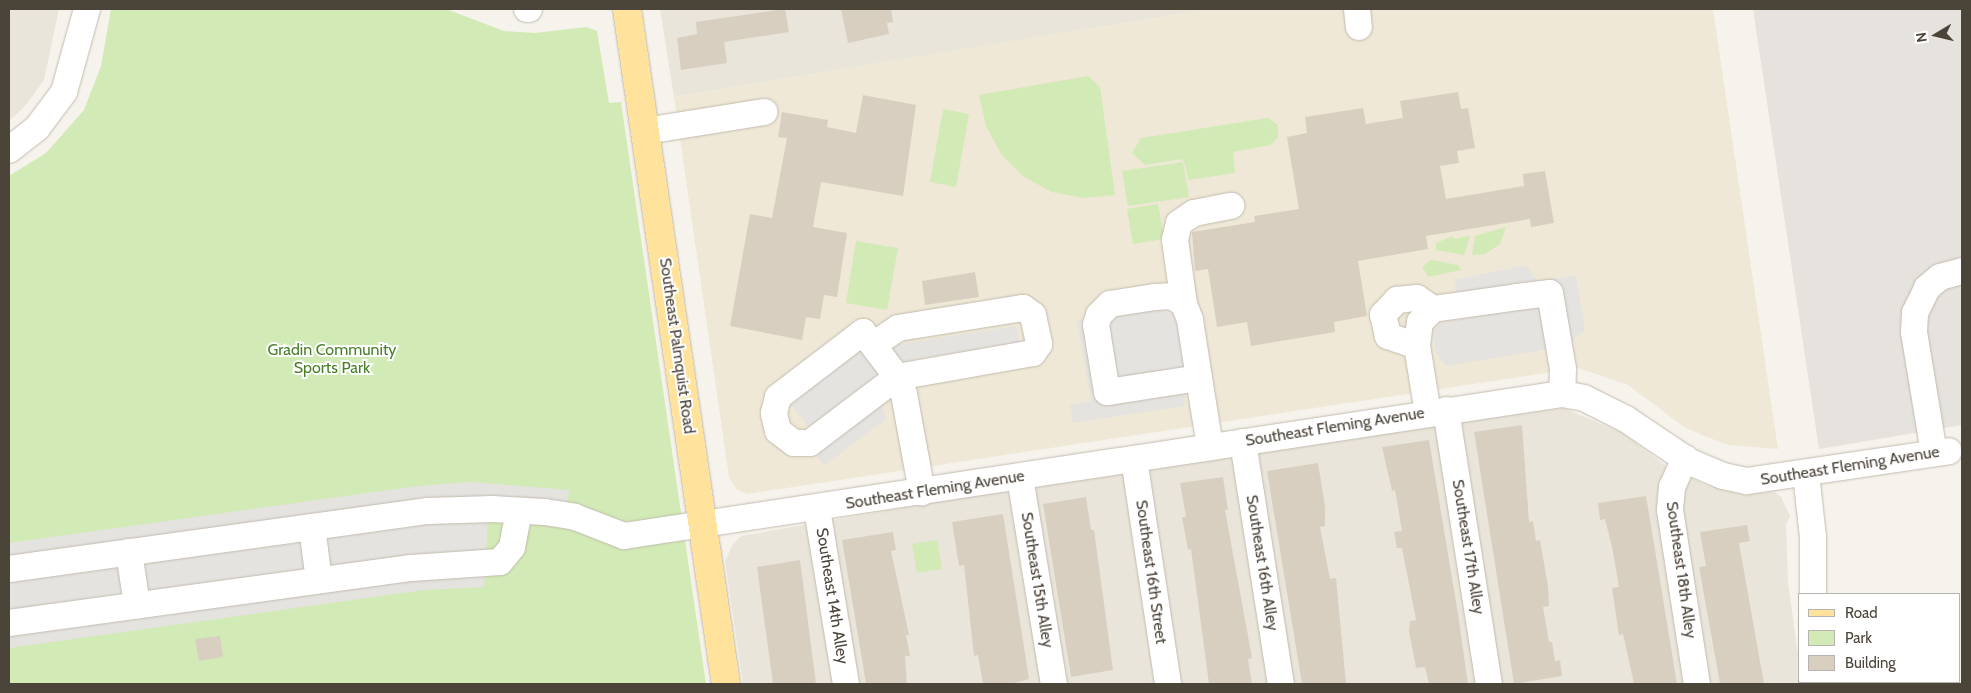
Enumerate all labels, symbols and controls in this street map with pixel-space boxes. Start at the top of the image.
north arrow [1911,10,1961,60]
text: N [1912,31,1931,44]
street label: Southeast Palmquist Road [655,257,699,435]
park label: Gradin Community Sports Park [268,340,396,378]
street label: Southeast Fleming Avenue [1244,403,1426,451]
street label: Southeast Fleming Avenue [1759,442,1941,490]
street label: Southeast Fleming Avenue [844,466,1026,514]
street label: Southeast 17th Alley [1448,478,1488,616]
street label: Southeast 16th Alley [1242,494,1282,632]
street label: Southeast 16th Street [1131,499,1171,645]
street label: Southeast 18th Alley [1662,500,1700,640]
street label: Southeast 15th Alley [1017,511,1057,649]
street label: Southeast 14th Alley [812,527,852,665]
legend [1798,593,1961,683]
text: Road [1845,604,1878,622]
text: Park [1845,629,1872,647]
text: Building [1845,654,1896,672]

